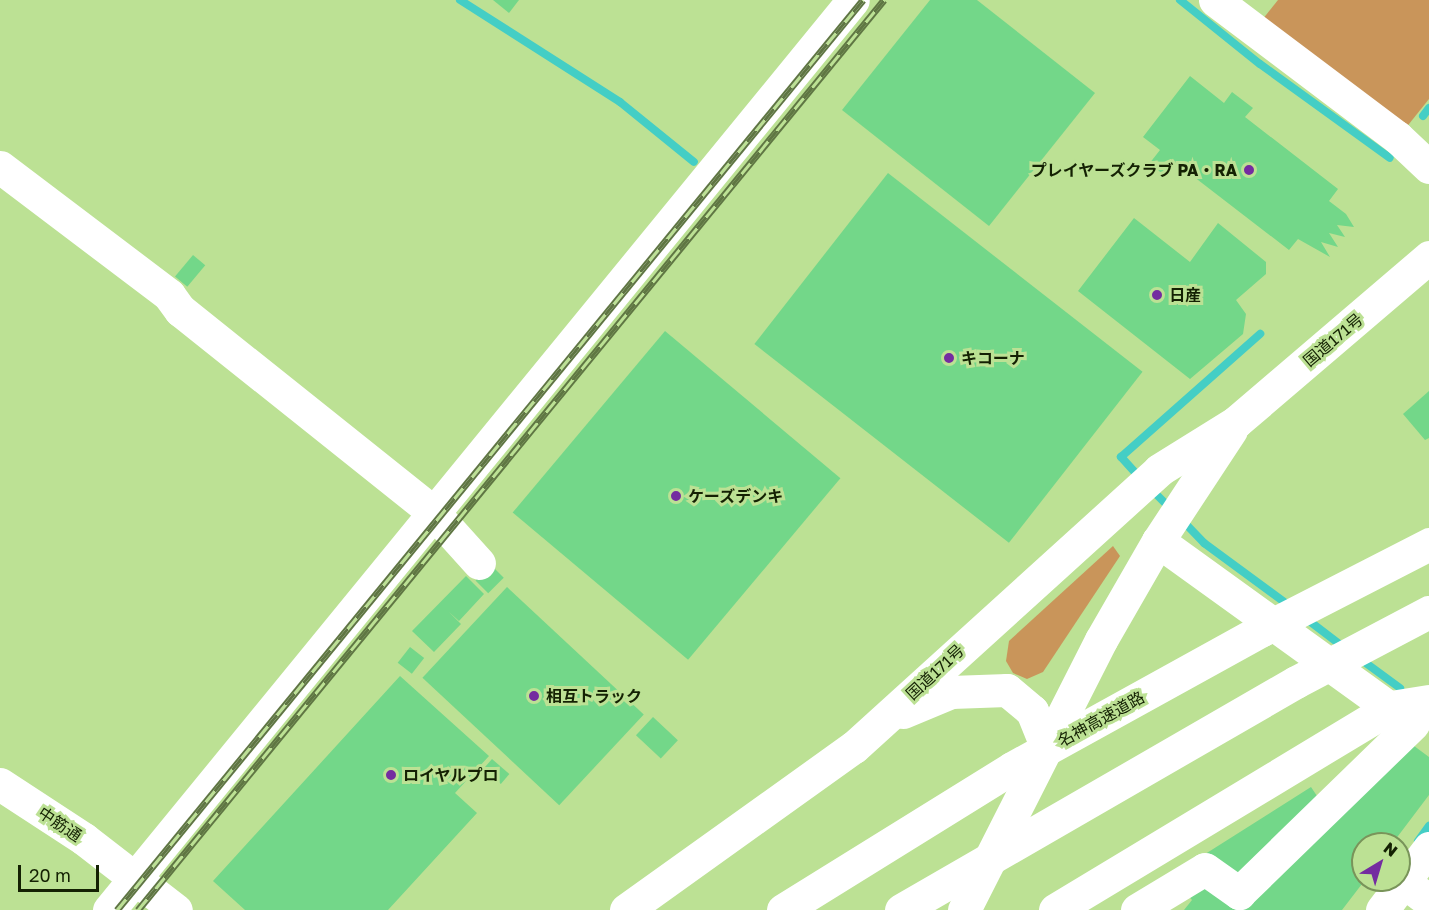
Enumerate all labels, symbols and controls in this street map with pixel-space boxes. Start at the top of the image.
place label: プレイヤーズクラブ PA・RA [1029,160,1237,180]
marker: プレイヤーズクラブ PA・RA [1242,163,1256,177]
place label: 日産 [1169,285,1201,305]
marker: 日産 [1150,288,1164,302]
street label: 国道171号 [1299,310,1367,370]
place label: キコーナ [961,348,1025,368]
marker: キコーナ [942,351,956,365]
place label: ケーズデンキ [688,486,784,506]
marker: ケーズデンキ [669,489,683,503]
street label: 国道171号 [902,640,968,704]
place label: 相互トラック [546,686,642,706]
street label: 名神高速道路 [1054,687,1148,751]
marker: 相互トラック [527,689,541,703]
place label: ロイヤルプロ [403,765,499,785]
marker: ロイヤルプロ [384,768,398,782]
street label: 中筋通 [35,803,85,845]
north arrow [1351,832,1411,892]
text: N [1380,838,1402,861]
scale bar [21,853,102,891]
text: 20 m [29,864,71,886]

